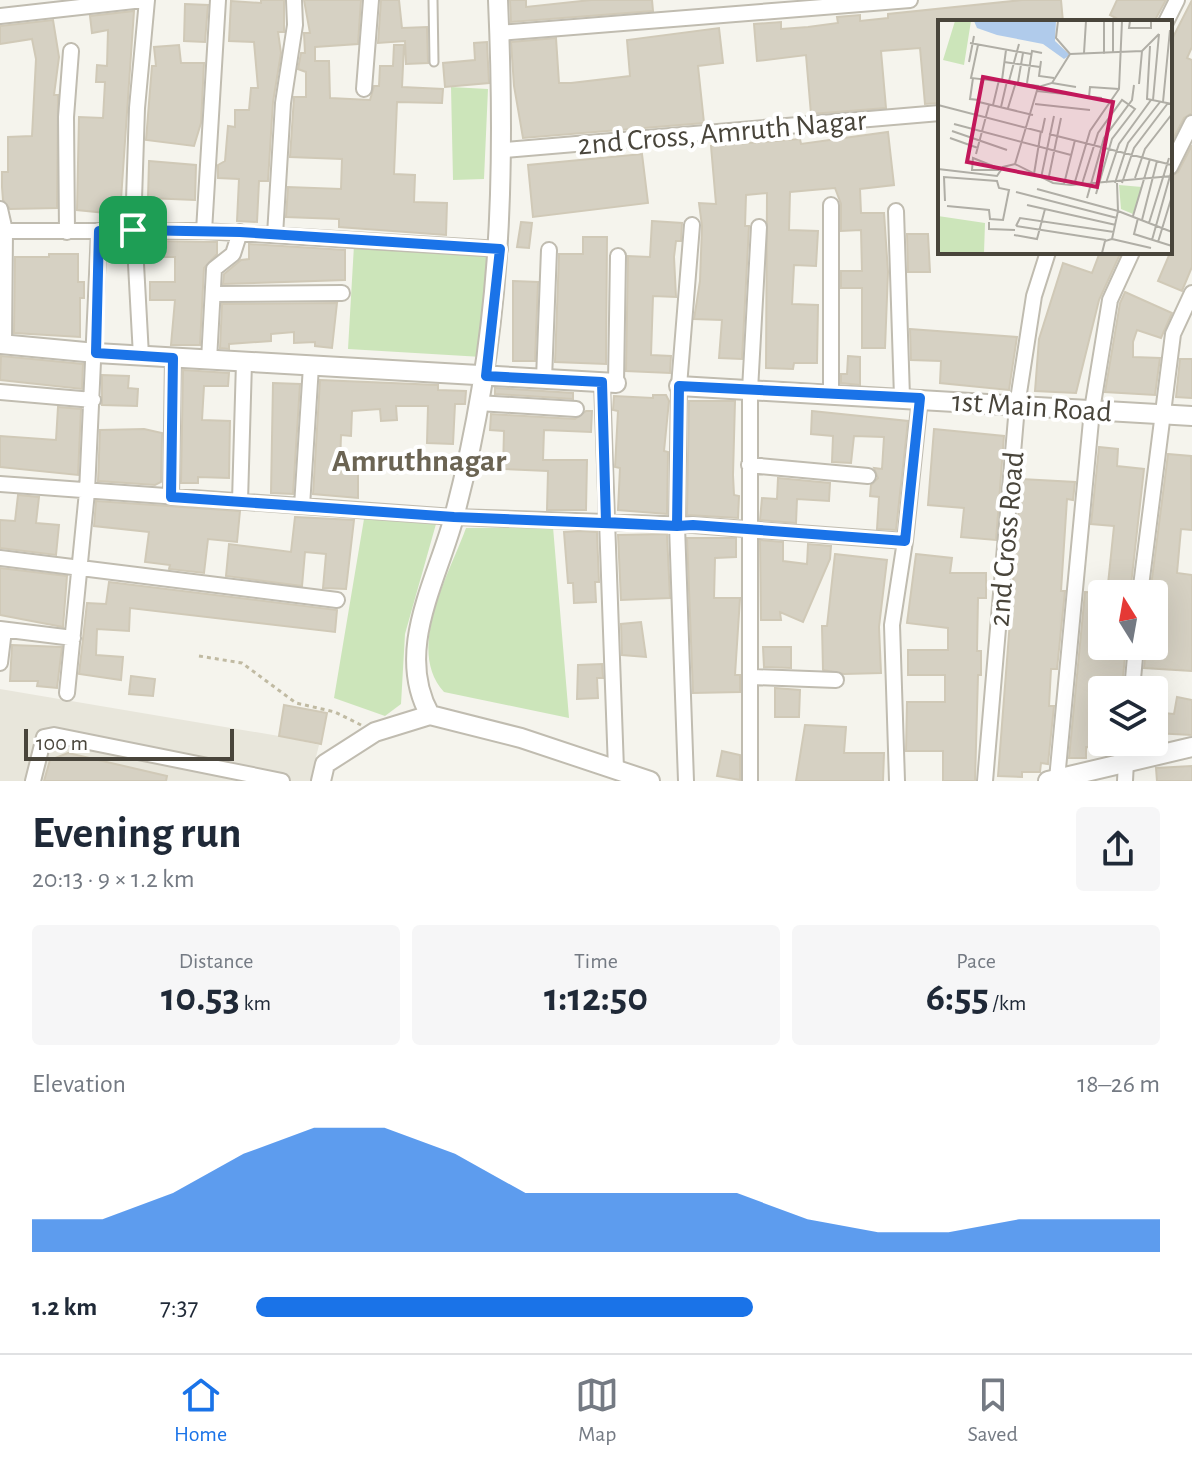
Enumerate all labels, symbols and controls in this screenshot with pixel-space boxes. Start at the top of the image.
inset map [938,20,1172,254]
street label: 2nd Cross, Amruth Nagar [577,105,868,161]
pin [99,196,167,264]
icon: arrive [111,208,155,252]
street label: 1st Main Road [951,386,1113,428]
district label: Amruthnagar [332,445,506,477]
street label: 2nd Cross Road [984,450,1030,628]
north arrow [1088,580,1168,660]
map controls [1088,580,1168,756]
button: layers [1088,676,1168,756]
scale bar [24,725,234,761]
text: 100 m [36,732,88,754]
button: share [1076,807,1160,891]
text: Evening run [32,812,241,856]
text: 20:13 · 9 × 1.2 km [32,866,195,892]
text: Distance [179,950,253,972]
text: Time [574,950,618,972]
text: Pace [956,950,996,972]
text: 10.53 [161,978,240,1018]
text: 1:12:50 [544,978,648,1018]
text: 6:55 [926,978,989,1018]
text: km [240,992,271,1014]
text: /km [989,992,1026,1014]
text: Elevation [32,1071,126,1097]
text: 18–26 m [1077,1071,1160,1097]
text: 1.2 km [32,1294,97,1320]
text: 7:37 [160,1294,198,1320]
tab: Home [174,1373,227,1447]
tab: Map [575,1373,619,1447]
tab: Saved [968,1373,1018,1447]

